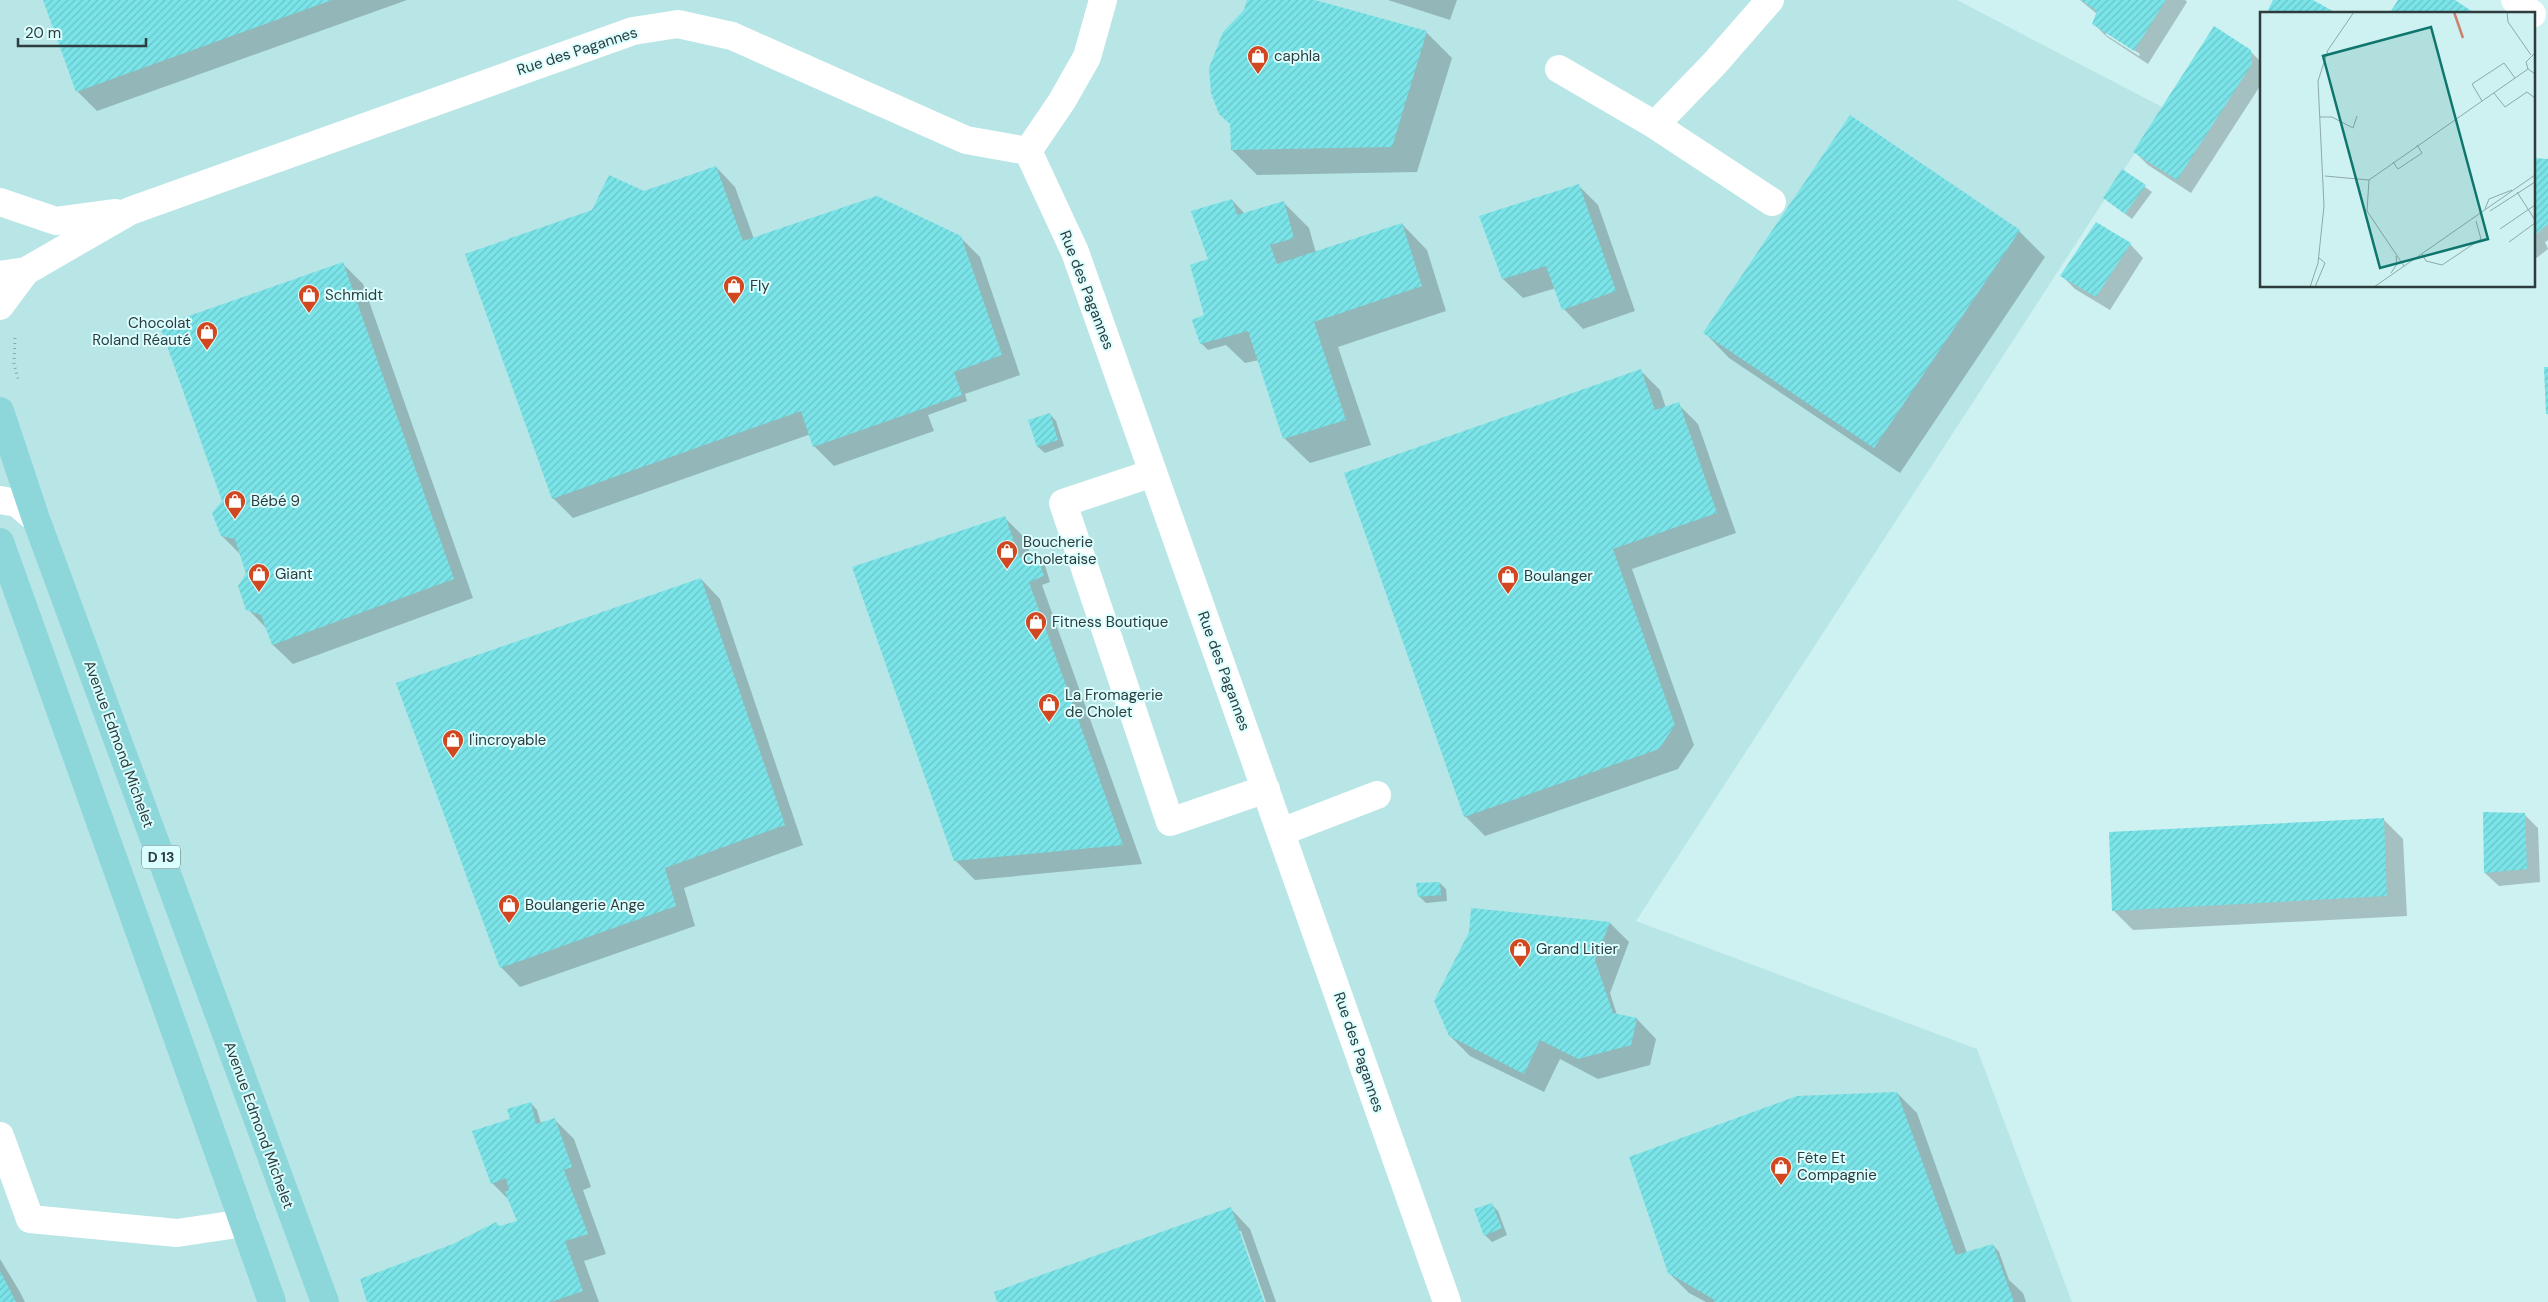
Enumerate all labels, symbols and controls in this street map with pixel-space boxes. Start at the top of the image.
inset map [2260,12,2536,288]
scale bar [18,15,145,47]
street label: Rue des Pagannes [514,22,640,80]
text: 20 m [25,23,61,43]
shop icon: caphla [1246,44,1270,75]
place label: caphla [1274,46,1320,66]
street label: Rue des Pagannes [1055,228,1119,352]
shop icon: Fly [722,274,746,305]
place label: Fly [750,276,770,296]
shop icon: Schmidt [297,283,321,314]
place label: Schmidt [325,285,383,305]
place label: Chocolat Roland Réauté [92,313,191,350]
shop icon: Chocolat Roland Réauté [195,320,219,351]
shop icon: Bébé 9 [223,489,247,520]
place label: Bébé 9 [251,491,300,511]
place label: Boucherie Choletaise [1023,532,1097,569]
shop icon: Boucherie Choletaise [995,539,1019,570]
shop icon: Giant [247,562,271,593]
place label: Giant [275,564,313,584]
shop icon: Boulanger [1496,564,1520,595]
place label: Boulanger [1524,566,1593,586]
street label: Rue des Pagannes [1193,608,1255,734]
shop icon: Fitness Boutique [1024,610,1048,641]
place label: Fitness Boutique [1052,612,1168,632]
street label: Avenue Edmond Michelet [79,658,159,830]
place label: La Fromagerie de Cholet [1065,685,1163,722]
shop icon: La Fromagerie de Cholet [1037,692,1061,723]
shop icon: l'incroyable [441,728,465,759]
place label: l'incroyable [469,730,546,750]
road number: D 13 [142,846,180,869]
shop icon: Boulangerie Ange [497,893,521,924]
place label: Boulangerie Ange [525,895,645,915]
shop icon: Grand Litier [1508,937,1532,968]
place label: Grand Litier [1536,939,1619,959]
street label: Rue des Pagannes [1329,989,1389,1115]
street label: Avenue Edmond Michelet [219,1039,299,1211]
place label: Fête Et Compagnie [1797,1148,1877,1185]
shop icon: Fête Et Compagnie [1769,1155,1793,1186]

